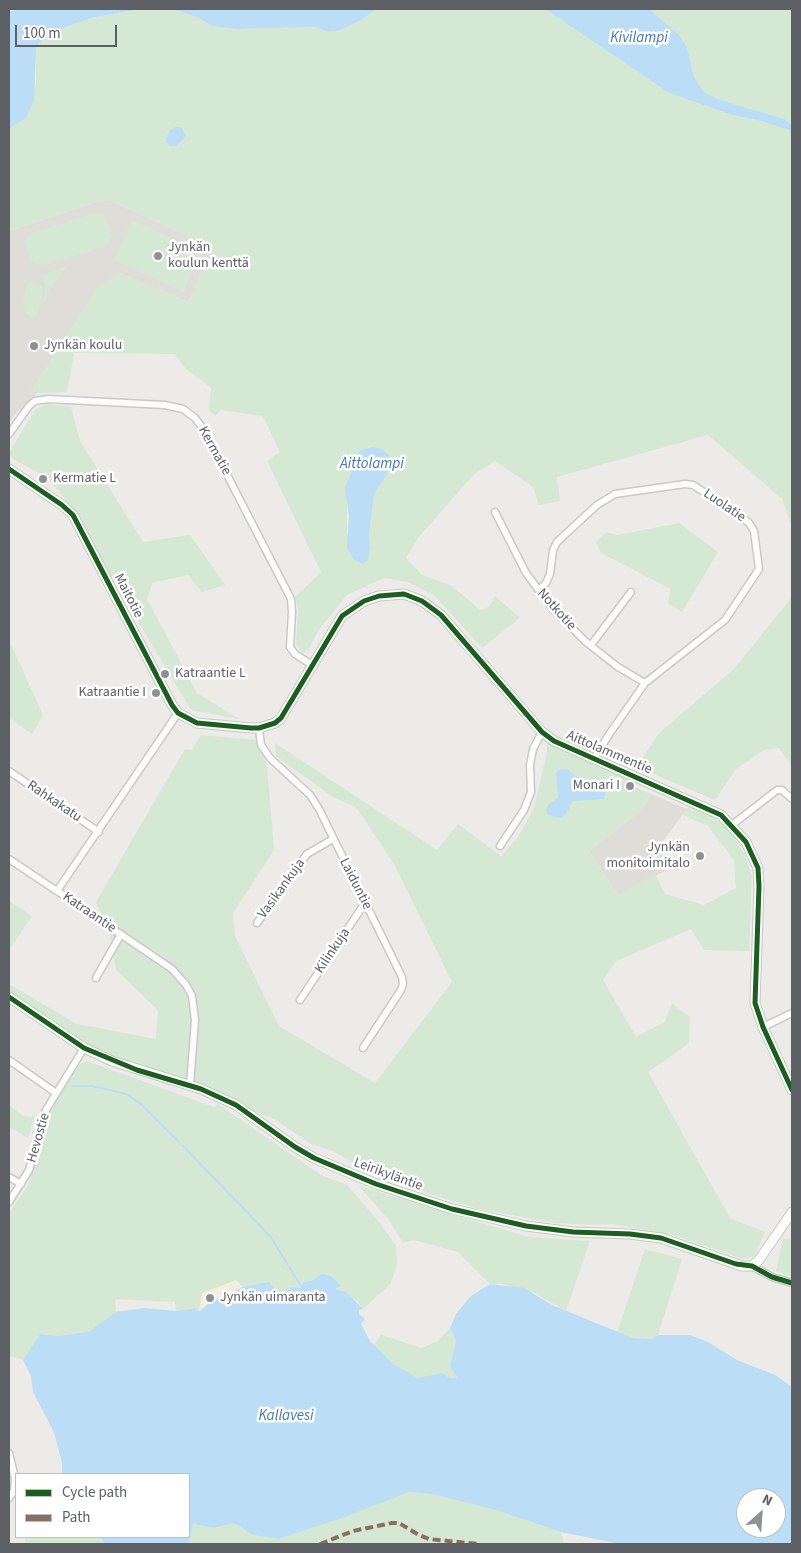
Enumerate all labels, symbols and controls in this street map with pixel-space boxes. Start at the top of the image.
scale bar [18,15,120,47]
text: 100 m [23,23,61,44]
water label: Kivilampi [610,30,668,48]
place label: Jynkän koulun kenttä [168,240,249,272]
marker: Jynkän koulun kenttä [152,250,164,262]
place label: Jynkän koulu [44,338,122,354]
marker: Jynkän koulu [28,340,40,352]
street label: Kermatie [194,424,234,478]
water label: Aittolampi [340,456,404,474]
place label: Kermatie L [53,471,116,487]
marker: Kermatie L [37,473,49,485]
street label: Luolatie [700,486,748,526]
street label: Maitotie [110,571,146,621]
street label: Notkotie [533,586,579,634]
place label: Katraantie L [175,666,246,682]
marker: Katraantie L [159,668,171,680]
place label: Katraantie I [78,685,146,701]
marker: Katraantie I [150,687,162,699]
street label: Aittolammentie [564,727,654,779]
street label: Rahkakatu [23,778,85,826]
place label: Monari I [573,778,620,794]
marker: Monari I [624,780,636,792]
place label: Jynkän monitoimitalo [606,840,690,872]
marker: Jynkän monitoimitalo [694,850,706,862]
street label: Laiduntie [335,855,375,913]
street label: Vasikankuja [255,856,309,922]
street label: Katraantie [59,889,119,937]
street label: Kilinkuja [312,925,354,977]
street label: Hevostie [24,1111,54,1165]
street label: Leirikyläntie [351,1155,425,1195]
place label: Jynkän uimaranta [220,1290,326,1306]
marker: Jynkän uimaranta [204,1292,216,1304]
water label: Kallavesi [258,1408,314,1426]
legend [15,1473,190,1538]
text: Cycle path [62,1482,127,1503]
north arrow [736,1488,786,1538]
text: N [759,1489,776,1511]
text: Path [62,1507,90,1528]

